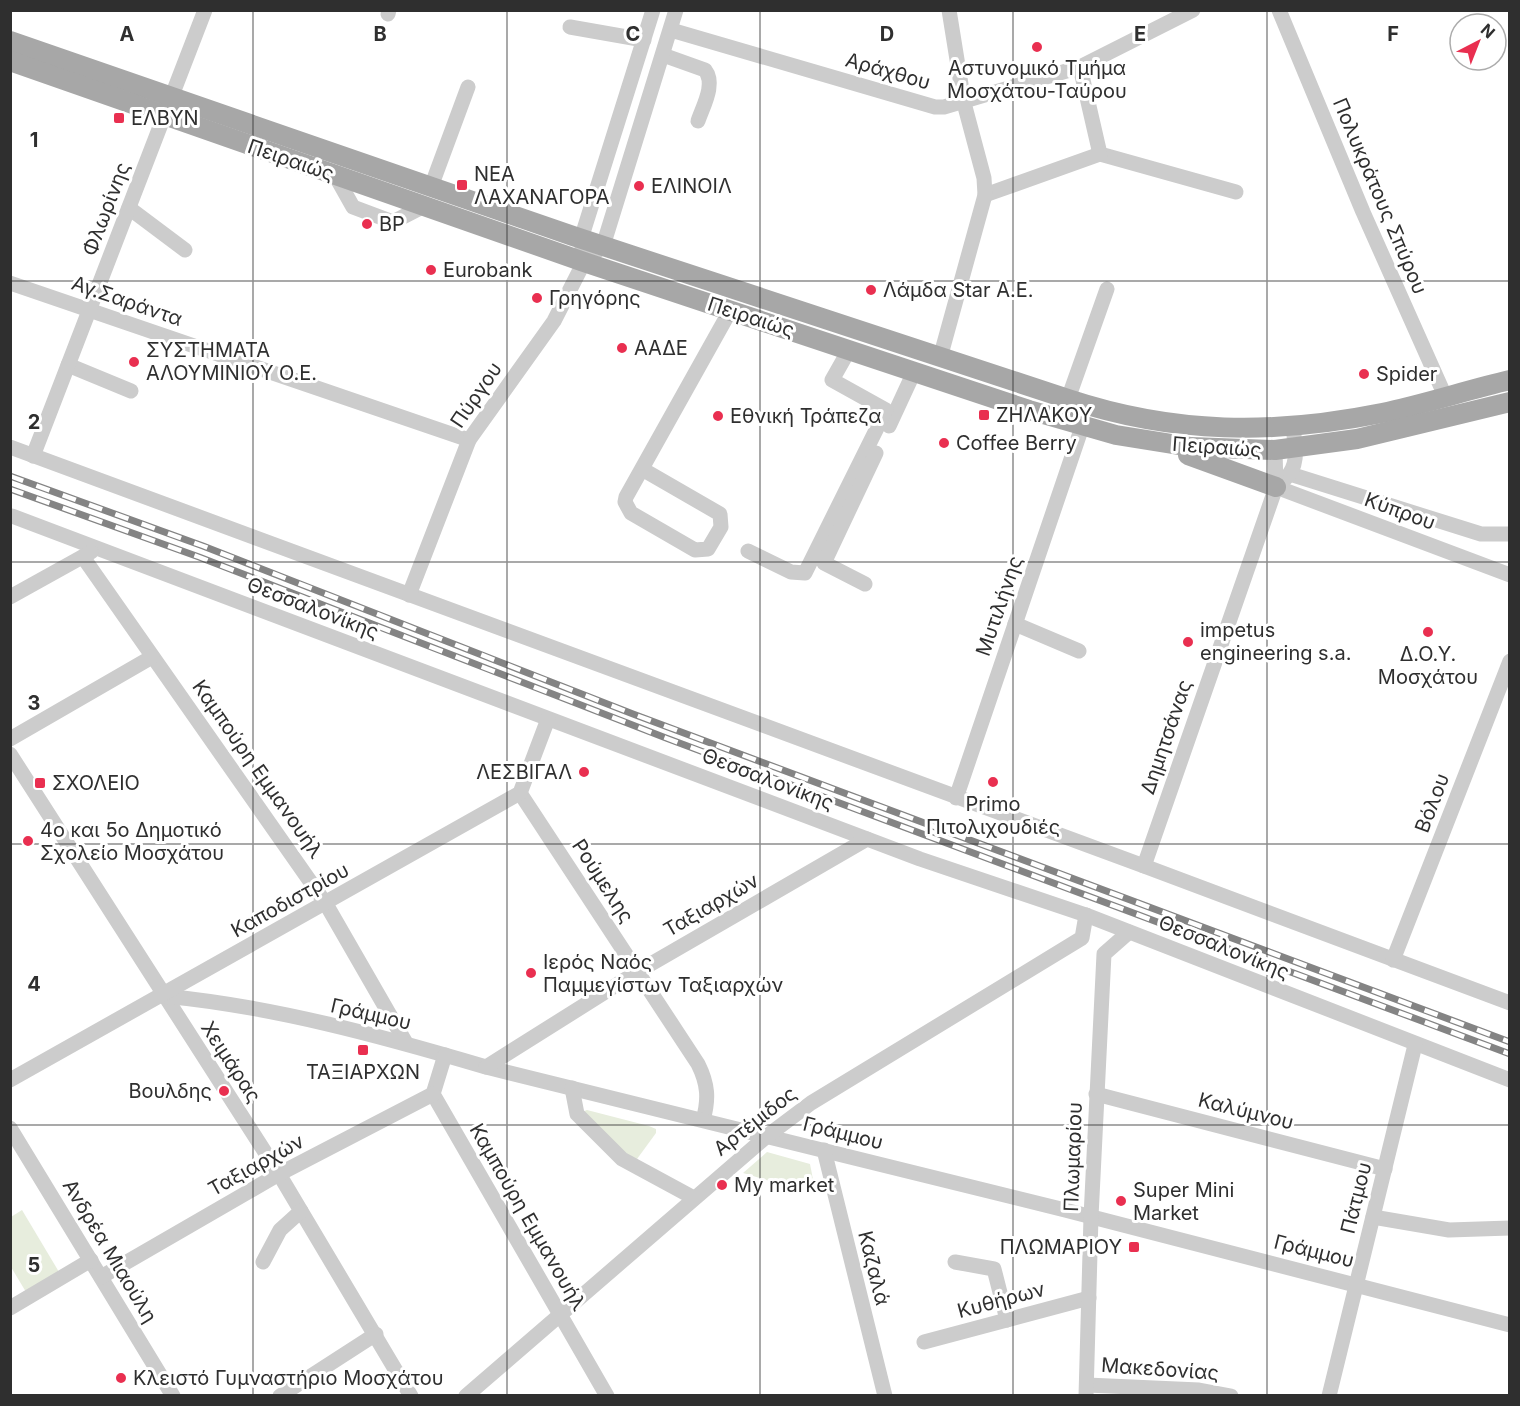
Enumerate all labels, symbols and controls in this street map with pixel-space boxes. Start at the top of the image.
north arrow [1448,12,1508,72]
text: N [1477,19,1499,42]
text: A [120,22,135,46]
text: B [373,22,387,46]
text: C [626,22,640,46]
text: D [880,22,894,46]
text: E [1134,22,1146,46]
text: F [1387,22,1399,46]
marker: Αστυνομικό Τμήμα Μοσχάτου-Ταύρου [1030,40,1044,54]
street label: Αράχθου [843,47,933,95]
place label: Αστυνομικό Τμήμα Μοσχάτου-Ταύρου [947,56,1127,103]
street label: Πολυκράτους Σπύρου [1328,94,1432,298]
place label: ΕΛΒΥΝ [131,106,199,130]
marker: ΕΛΒΥΝ [112,111,126,125]
text: 1 [30,128,38,152]
street label: Πειραιώς [245,134,337,186]
street label: Φλωρίνης [77,159,135,259]
place label: ΝΕΑ ΛΑΧΑΝΑΓΟΡΑ [474,162,610,209]
place label: ΕΛΙΝΟΙΛ [651,174,732,198]
marker: ΝΕΑ ΛΑΧΑΝΑΓΟΡΑ [455,178,469,192]
marker: ΕΛΙΝΟΙΛ [632,179,646,193]
place label: BP [379,212,405,236]
marker: BP [360,217,374,231]
place label: Eurobank [443,258,533,282]
marker: Eurobank [424,263,438,277]
street label: Αγ.Σαράντα [69,271,185,331]
place label: Λάμδα Star Α.Ε. [883,278,1034,302]
marker: Λάμδα Star Α.Ε. [864,283,878,297]
place label: Γρηγόρης [549,286,641,310]
marker: Γρηγόρης [530,291,544,305]
street label: Πειραιώς [705,292,797,342]
place label: ΑΑΔΕ [634,336,688,360]
place label: ΣΥΣΤΗΜΑΤΑ ΑΛΟΥΜΙΝΙΟΥ Ο.Ε. [146,338,317,385]
marker: ΑΑΔΕ [615,341,629,355]
marker: ΣΥΣΤΗΜΑΤΑ ΑΛΟΥΜΙΝΙΟΥ Ο.Ε. [127,355,141,369]
street label: Πύργου [445,358,507,432]
place label: Spider [1376,362,1438,386]
marker: Spider [1357,367,1371,381]
place label: ΖΗΛΑΚΟΥ [996,403,1093,427]
place label: Εθνική Τράπεζα [730,404,882,428]
marker: ΖΗΛΑΚΟΥ [977,408,991,422]
marker: Εθνική Τράπεζα [711,409,725,423]
text: 2 [28,410,40,434]
place label: Coffee Berry [956,431,1077,455]
street label: Πειραιώς [1171,432,1263,462]
marker: Coffee Berry [937,436,951,450]
street label: Κύπρου [1361,487,1439,535]
street label: Μυτιλήνης [971,553,1027,659]
street label: Θεσσαλονίκης [244,572,382,644]
place label: impetus engineering s.a. [1200,618,1351,665]
marker: Δ.Ο.Υ. Μοσχάτου [1421,625,1435,639]
marker: impetus engineering s.a. [1181,635,1195,649]
place label: Δ.Ο.Υ. Μοσχάτου [1378,642,1478,689]
street label: Καμπούρη Εμμανουήλ [187,675,329,863]
street label: Δημητσάνας [1135,677,1197,797]
text: 3 [28,691,40,715]
street label: Θεσσαλονίκης [699,743,837,815]
place label: ΛΕΣΒΙΓΑΛ [476,760,572,784]
marker: ΛΕΣΒΙΓΑΛ [577,765,591,779]
street label: Βόλου [1410,770,1454,836]
place label: ΣΧΟΛΕΙΟ [52,771,140,795]
marker: Primo Πιτολιχουδιές [986,775,1000,789]
marker: ΣΧΟΛΕΙΟ [33,776,47,790]
place label: Primo Πιτολιχουδιές [926,792,1060,839]
place label: 4ο και 5ο Δημοτικό Σχολείο Μοσχάτου [40,818,224,865]
marker: 4ο και 5ο Δημοτικό Σχολείο Μοσχάτου [21,834,35,848]
street label: Ρούμελης [567,835,639,927]
street label: Καποδιστρίου [227,858,353,942]
street label: Ταξιαρχών [659,868,763,942]
street label: Θεσσαλονίκης [1155,910,1293,984]
place label: Ιερός Ναός Παμμεγίστων Ταξιαρχών [543,950,784,997]
marker: Ιερός Ναός Παμμεγίστων Ταξιαρχών [524,966,538,980]
text: 4 [27,972,41,996]
street label: Γράμμου [328,993,414,1035]
street label: Χειμάρας [196,1017,266,1107]
marker: ΤΑΞΙΑΡΧΩΝ [356,1043,370,1057]
place label: ΤΑΞΙΑΡΧΩΝ [306,1060,420,1084]
place label: Βουλδης [128,1079,212,1103]
street label: Αρτέμιδος [709,1081,801,1161]
marker: Βουλδης [217,1084,231,1098]
street label: Καλύμνου [1196,1088,1296,1134]
street label: Πλωμαρίου [1059,1102,1087,1212]
street label: Γράμμου [800,1111,886,1155]
street label: Καμπούρη Εμμανουήλ [465,1119,591,1315]
street label: Ταξιαρχών [204,1129,308,1201]
street label: Πάτμου [1336,1160,1376,1236]
place label: My market [734,1173,835,1197]
street label: Ανδρέα Μιαούλη [58,1175,162,1327]
marker: My market [715,1178,729,1192]
place label: Super Mini Market [1133,1178,1234,1225]
marker: Super Mini Market [1114,1194,1128,1208]
street label: Καζαλά [853,1228,895,1308]
street label: Γράμμου [1271,1229,1357,1273]
place label: ΠΛΩΜΑΡΙΟΥ [1000,1235,1122,1259]
marker: ΠΛΩΜΑΡΙΟΥ [1127,1240,1141,1254]
text: 5 [28,1253,40,1277]
street label: Κυθήρων [955,1277,1048,1323]
street label: Μακεδονίας [1100,1353,1220,1385]
place label: Κλειστό Γυμναστήριο Μοσχάτου [133,1366,443,1390]
marker: Κλειστό Γυμναστήριο Μοσχάτου [114,1371,128,1385]

